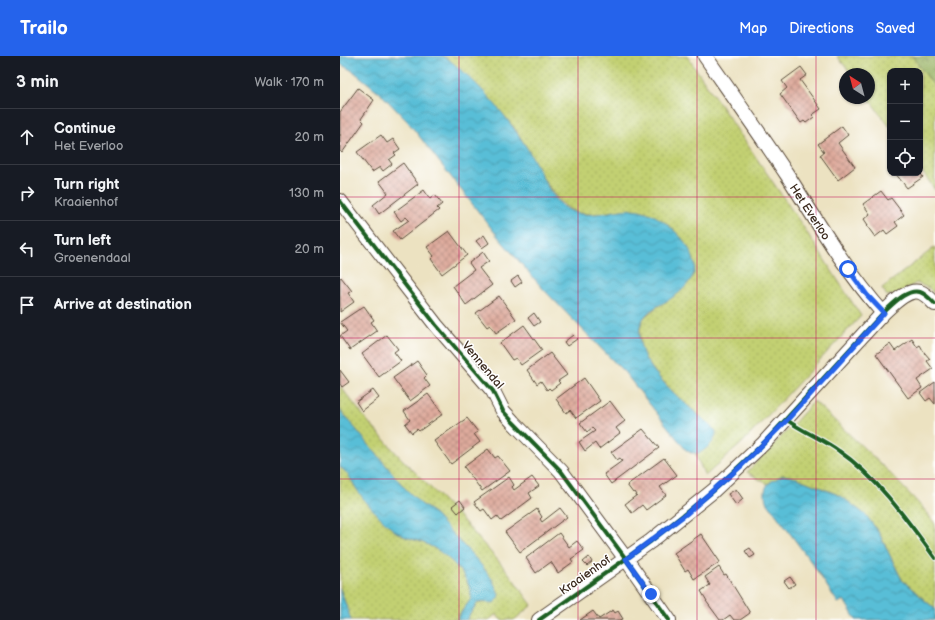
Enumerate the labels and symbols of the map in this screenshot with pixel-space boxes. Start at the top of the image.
north arrow [839,68,875,104]
street label: Het Everloo [786,181,833,243]
route start [839,260,857,278]
street label: Vennendal [458,339,507,392]
street label: Kraaienhof [557,552,614,599]
route end [642,585,660,603]

